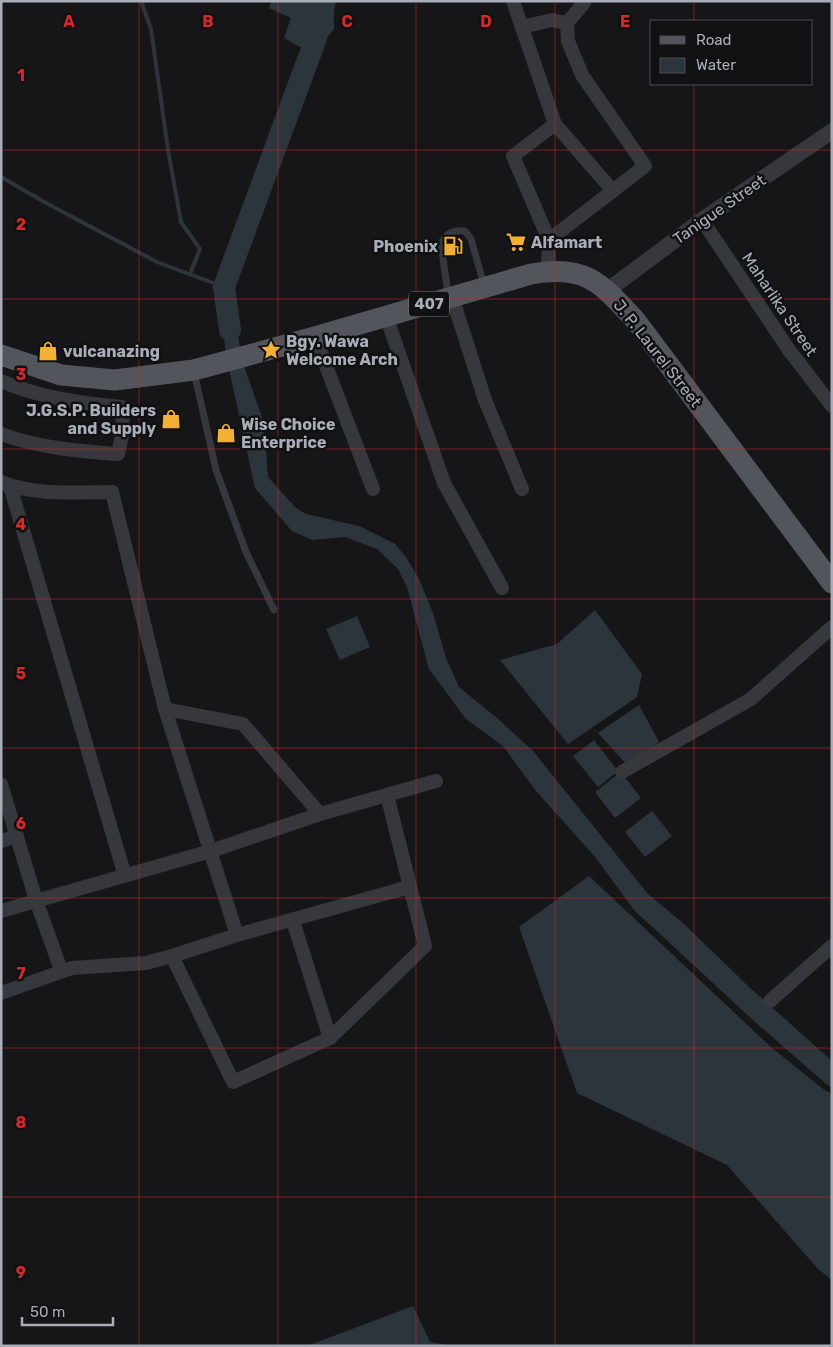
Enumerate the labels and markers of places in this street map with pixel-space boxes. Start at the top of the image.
supermarket icon: Alfamart [505,231,527,253]
place label: Alfamart [531,233,603,252]
fuel station icon: Phoenix [442,235,464,257]
place label: Phoenix [373,237,439,256]
place label: Bgy. Wawa Welcome Arch [286,332,398,369]
place icon: Bgy. Wawa Welcome Arch [260,339,282,361]
shop icon: vulcanazing [37,340,59,362]
place label: vulcanazing [63,342,160,361]
place label: J.G.S.P. Builders and Supply [26,401,156,438]
shop icon: J.G.S.P. Builders and Supply [160,408,182,430]
place label: Wise Choice Enterprice [241,415,336,452]
shop icon: Wise Choice Enterprice [215,422,237,444]

